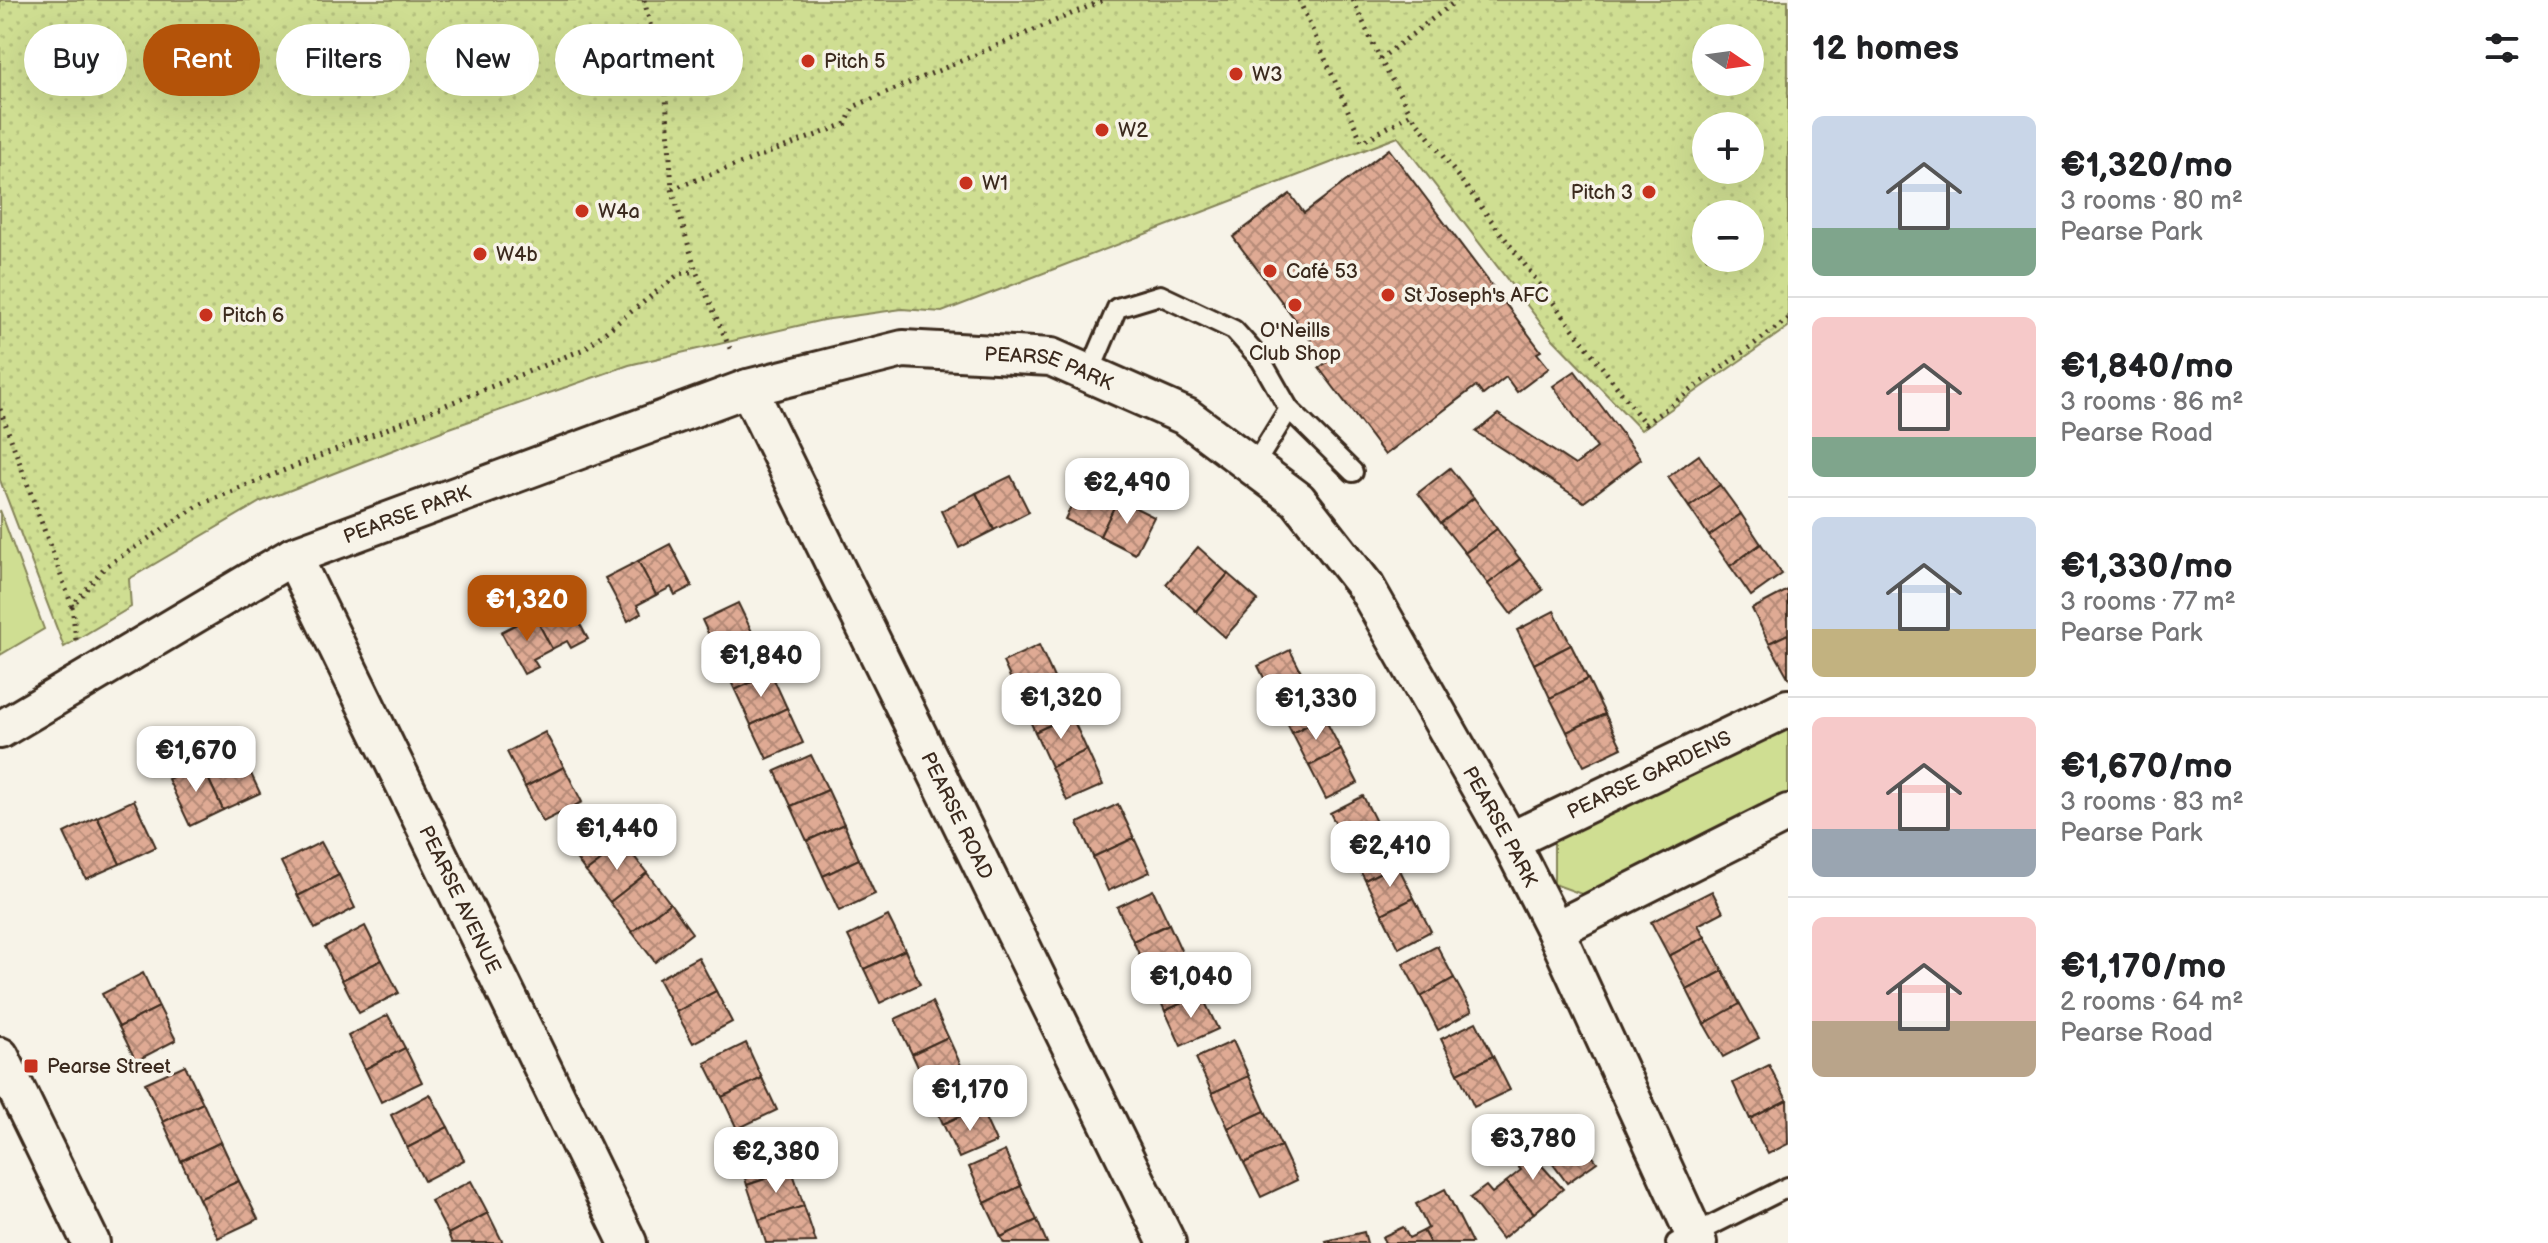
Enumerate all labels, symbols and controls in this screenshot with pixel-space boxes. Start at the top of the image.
chip: Buy [24,24,127,96]
chip: Rent [143,24,260,96]
chip: Filters [276,24,410,96]
chip: New [426,24,539,96]
chip: Apartment [555,24,743,96]
north arrow [1692,24,1764,96]
map controls [1692,24,1764,272]
icon: filters [2480,26,2524,70]
text: 12 homes [1812,28,1959,69]
place label: Pitch 5 [824,50,885,74]
marker: Pitch 5 [799,52,817,70]
place label: W3 [1252,63,1283,87]
marker: W3 [1227,65,1245,83]
button: + [1692,112,1764,184]
place label: W2 [1118,119,1148,143]
marker: W2 [1093,121,1111,139]
text: €1,320/mo [2060,145,2233,186]
icon: home [1876,148,1972,244]
place label: W1 [982,172,1008,196]
marker: W1 [957,174,975,192]
place label: Pitch 3 [1571,181,1633,205]
marker: Pitch 3 [1640,183,1658,201]
text: 3 rooms · 80 m² [2060,186,2243,217]
place label: W4a [598,200,640,224]
button: − [1692,200,1764,272]
marker: W4a [573,202,591,220]
text: Pearse Park [2060,217,2202,248]
place label: W4b [496,243,538,267]
marker: W4b [471,245,489,263]
place label: Café 53 [1286,260,1358,284]
marker: Café 53 [1261,262,1279,280]
place label: St Joseph's AFC [1404,284,1549,308]
marker: St Joseph's AFC [1379,286,1397,304]
marker: O'Neills Club Shop [1286,296,1304,314]
place label: Pitch 6 [222,304,284,328]
marker: Pitch 6 [197,306,215,324]
place label: O'Neills Club Shop [1249,319,1341,366]
street label: PEARSE PARK [984,342,1117,396]
text: €1,840/mo [2060,346,2233,387]
icon: home [1876,349,1972,445]
text: 3 rooms · 86 m² [2060,387,2244,418]
text: Pearse Road [2060,418,2213,449]
pin: €2,490 [1062,458,1192,526]
text: €2,490 [1083,468,1171,499]
street label: PEARSE PARK [340,481,474,549]
text: €1,330/mo [2060,546,2233,587]
icon: home [1876,549,1972,645]
pin: €1,320 [462,575,592,643]
text: €1,320 [486,585,568,616]
text: 3 rooms · 77 m² [2060,587,2236,618]
text: Pearse Park [2060,618,2202,649]
pin: €1,840 [696,631,826,699]
text: €1,840 [719,641,803,672]
pin: €1,320 [996,673,1126,741]
pin: €1,330 [1251,674,1381,742]
text: €1,320 [1020,683,1102,714]
text: €1,330 [1275,684,1357,715]
pin: €1,670 [131,726,261,794]
street label: PEARSE GARDENS [1563,726,1735,825]
text: €1,670 [155,736,237,767]
text: €1,670/mo [2060,746,2232,787]
street label: PEARSE ROAD [915,748,998,883]
icon: home [1876,749,1972,845]
street label: PEARSE PARK [1457,762,1542,891]
text: 3 rooms · 83 m² [2060,787,2244,818]
pin: €1,440 [552,804,682,872]
text: €1,440 [575,814,659,845]
text: Pearse Park [2060,818,2202,849]
pin: €2,410 [1325,821,1455,889]
street label: PEARSE AVENUE [413,822,506,978]
text: €2,410 [1349,831,1431,862]
text: €1,170/mo [2060,946,2226,987]
icon: home [1876,949,1972,1045]
pin: €1,040 [1126,952,1256,1020]
text: €1,040 [1149,962,1233,993]
text: 2 rooms · 64 m² [2060,987,2244,1018]
text: Pearse Road [2060,1018,2213,1049]
place label: Pearse Street [47,1055,171,1079]
marker: Pearse Street [22,1057,40,1075]
pin: €1,170 [905,1065,1035,1133]
text: €1,170 [931,1075,1009,1106]
pin: €3,780 [1468,1114,1598,1182]
text: €3,780 [1490,1124,1576,1155]
pin: €2,380 [711,1127,841,1195]
text: €2,380 [732,1137,820,1168]

